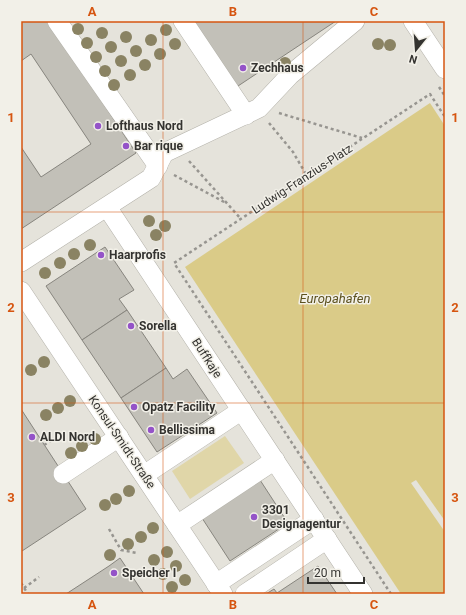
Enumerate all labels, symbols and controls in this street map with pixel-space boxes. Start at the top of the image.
text: A [88,4,97,19]
text: B [229,4,237,19]
text: C [370,4,379,19]
north arrow [396,30,436,70]
text: N [407,52,419,66]
place label: Zechhaus [251,61,304,75]
marker: Zechhaus [238,63,248,73]
text: 1 [7,110,15,125]
text: 1 [451,110,459,125]
place label: Lofthaus Nord [106,119,183,133]
marker: Lofthaus Nord [93,121,103,131]
place label: Bar rique [134,139,184,153]
marker: Bar rique [121,141,131,151]
street label: Ludwig-Franzius-Platz [249,141,355,217]
place label: Haarprofis [109,248,166,262]
marker: Haarprofis [96,250,106,260]
water label: Europahafen [300,291,371,306]
text: 2 [7,300,15,315]
text: 2 [451,300,459,315]
place label: Sorella [139,319,177,333]
marker: Sorella [126,321,136,331]
street label: Buffkaje [189,336,225,380]
street label: Konsul-Smidt-Straße [86,393,158,491]
place label: Opatz Facility [142,400,216,414]
marker: Opatz Facility [129,402,139,412]
place label: Bellissima [159,423,216,437]
marker: Bellissima [146,425,156,435]
place label: ALDI Nord [40,430,95,444]
marker: ALDI Nord [27,432,37,442]
text: 3 [7,490,15,505]
text: 3 [451,490,459,505]
place label: 3301 Designagentur [262,503,341,531]
marker: 3301 Designagentur [249,512,259,522]
scale bar [308,559,364,585]
place label: Speicher I [122,566,176,580]
text: 20 m [314,566,341,580]
marker: Speicher I [109,568,119,578]
text: A [88,597,97,612]
text: B [229,597,237,612]
text: C [370,597,379,612]

